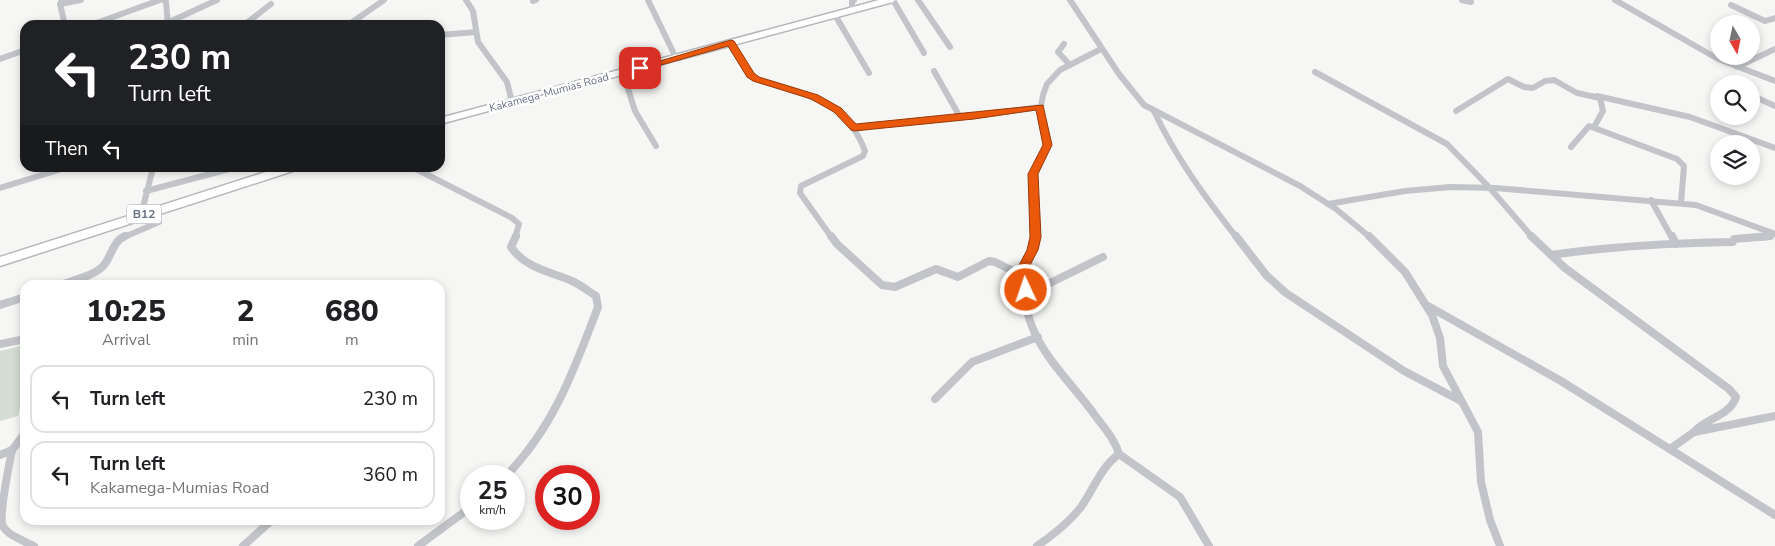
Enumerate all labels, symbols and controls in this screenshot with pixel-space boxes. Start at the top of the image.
north arrow [1710,15,1760,65]
map controls [1710,15,1760,185]
text: 230 m [128,34,231,81]
icon: left [45,40,110,105]
pin [619,47,661,89]
icon: arrive [626,54,654,82]
street label: Kakamega-Mumias Road [488,69,611,116]
button: search [1710,75,1760,125]
text: Turn left [128,79,211,109]
icon: left [98,135,126,163]
button: layers [1710,135,1760,185]
text: Then [45,136,88,162]
road number: B12 [126,204,162,223]
position arrow [999,263,1051,315]
text: 10:25 [86,291,166,332]
text: 2 [236,291,254,332]
text: 680 [325,291,379,332]
text: Arrival [102,329,150,351]
text: min [232,329,259,351]
text: m [345,329,359,351]
icon: left [47,385,75,413]
text: Turn left [90,386,165,412]
text: 230 m [363,386,418,412]
text: Turn left [90,451,165,477]
icon: left [47,461,75,489]
text: 360 m [363,462,418,488]
speed limit sign: 30 [535,465,600,530]
text: 25 [477,474,508,508]
text: Kakamega-Mumias Road [90,477,269,499]
text: km/h [479,502,506,518]

